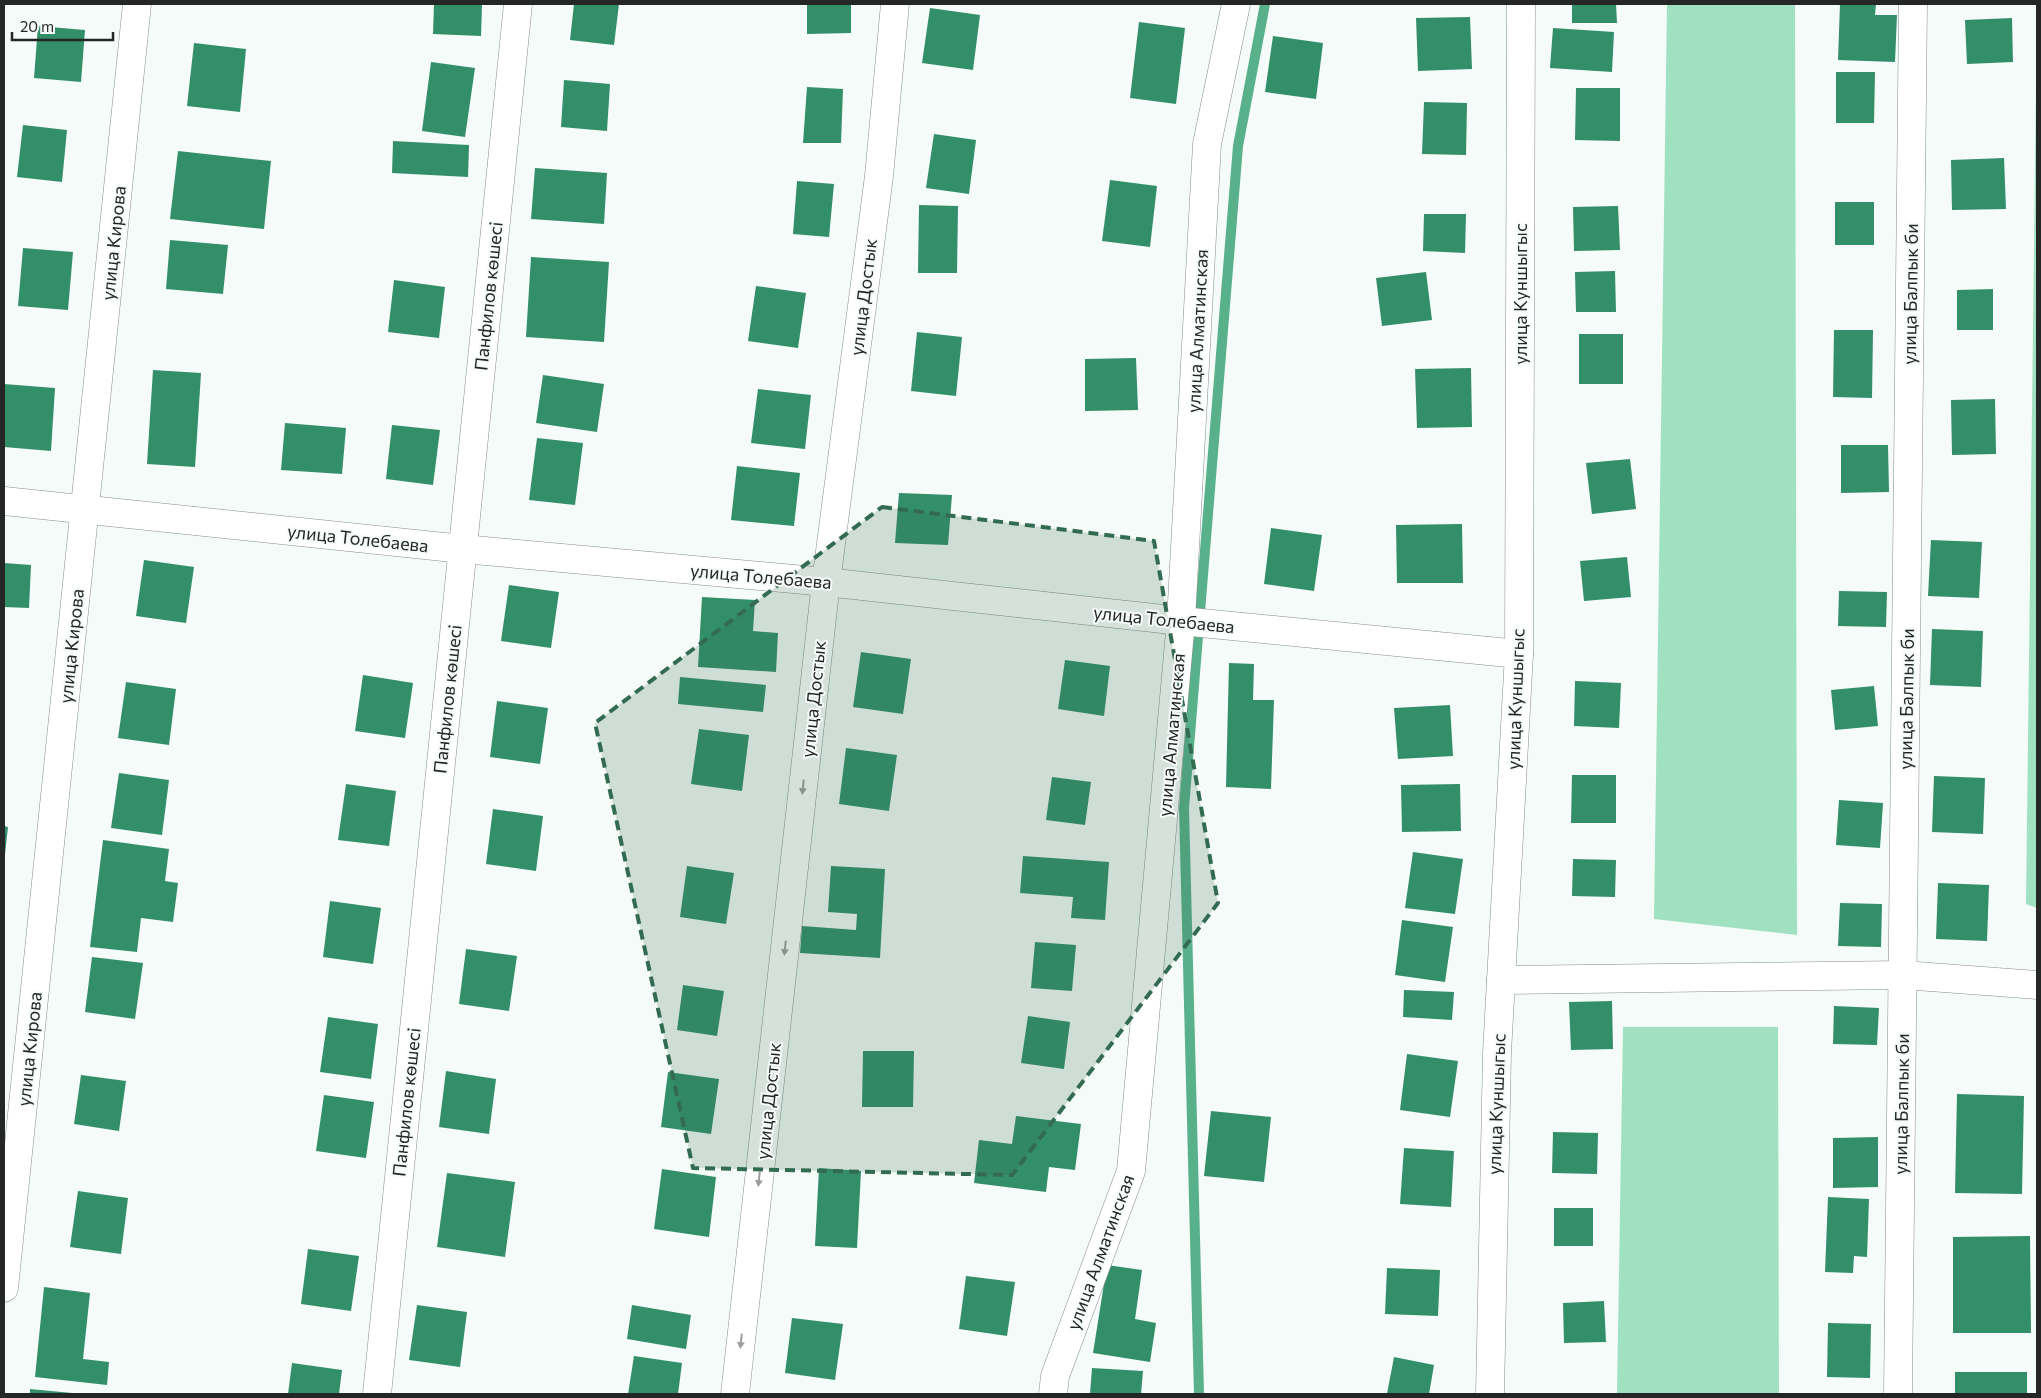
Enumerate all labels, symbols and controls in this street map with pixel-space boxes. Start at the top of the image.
scale bar [12,10,114,42]
text: 20 m [20,17,54,35]
street label: улица Кирова [96,185,130,301]
street label: Панфилов көшесі [469,220,507,372]
street label: улица Куншыгыс [1509,223,1531,365]
street label: улица Балпык би [1898,223,1922,365]
street label: улица Достык [845,237,881,357]
street label: улица Алматинская [1182,249,1212,413]
street label: улица Толебаева [286,520,430,556]
street label: улица Толебаева [689,559,833,593]
street label: улица Кирова [54,588,88,704]
street label: улица Толебаева [1092,601,1236,637]
street label: Панфилов көшесі [428,623,466,775]
street label: улица Куншыгыс [1502,628,1528,770]
street label: улица Балпык би [1894,628,1918,770]
street label: улица Достык [796,639,830,759]
street label: улица Алматинская [1153,652,1189,818]
one-way arrow [799,779,807,795]
one-way arrow [781,941,789,957]
street label: улица Кирова [12,991,46,1107]
street label: Панфилов көшесі [387,1026,425,1178]
street label: улица Куншыгыс [1483,1033,1509,1175]
street label: улица Балпык би [1889,1033,1913,1175]
street label: улица Достык [751,1041,785,1161]
street label: улица Алматинская [1062,1171,1138,1333]
one-way arrow [755,1172,763,1188]
one-way arrow [737,1333,745,1349]

